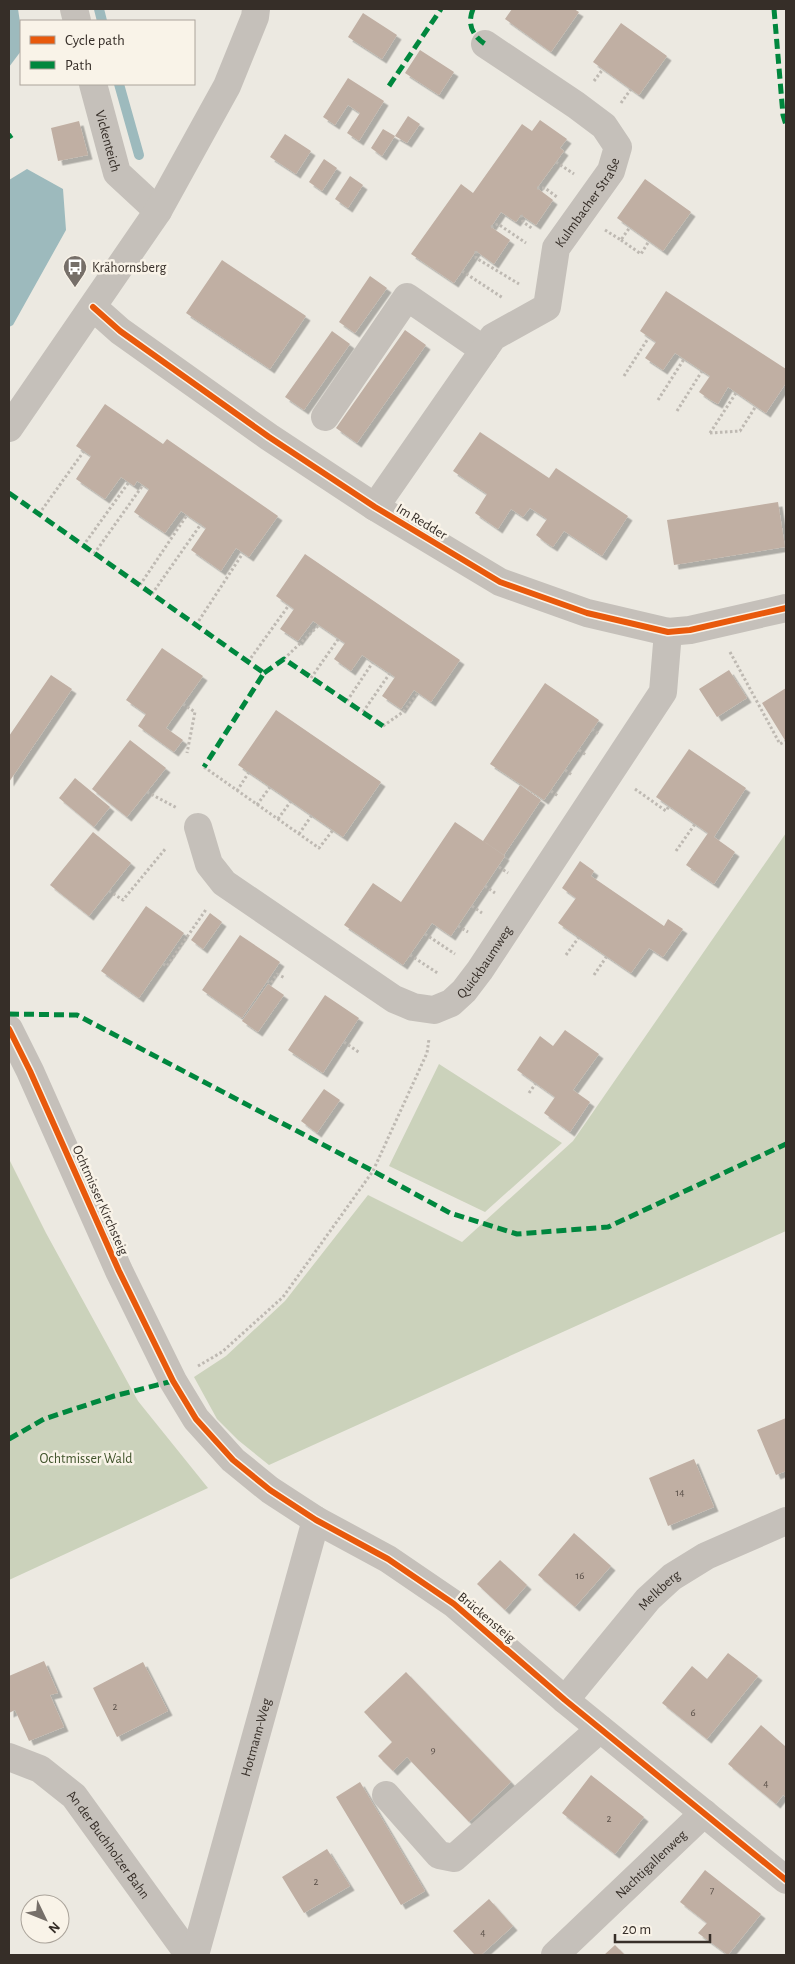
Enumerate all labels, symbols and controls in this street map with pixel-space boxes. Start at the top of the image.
legend [20,20,195,85]
text: Cycle path [65,33,125,48]
text: Path [65,58,92,73]
street label: Vickenteich [92,109,122,174]
street label: Kulmbacher Straße [553,156,622,250]
bus stop icon: Krähornsberg [62,254,88,288]
place label: Krähornsberg [92,261,166,275]
street label: Im Redder [394,501,450,543]
street label: Quickbaumweg [455,923,515,1002]
street label: Ochtmisser Kirchsteig [70,1143,131,1258]
park label: Ochtmisser Wald [39,1452,133,1466]
house number: 14 [675,1487,685,1498]
street label: Melkberg [636,1568,683,1613]
house number: 16 [576,1570,584,1581]
street label: Brückensteig [455,1590,518,1646]
street label: Hotmann-Weg [239,1697,274,1778]
house number: 2 [112,1701,118,1712]
house number: 6 [690,1707,696,1718]
house number: 9 [430,1744,436,1755]
house number: 4 [763,1778,769,1789]
street label: An der Buchholzer Bahn [64,1788,152,1902]
house number: 2 [606,1813,612,1824]
street label: Nachtigallenweg [613,1828,690,1902]
house number: 2 [313,1876,319,1887]
house number: 7 [710,1885,715,1896]
north arrow [20,1894,70,1944]
scale bar [615,1912,710,1944]
text: N [45,1919,62,1936]
text: 20 m [622,1922,651,1937]
house number: 4 [480,1927,486,1938]

